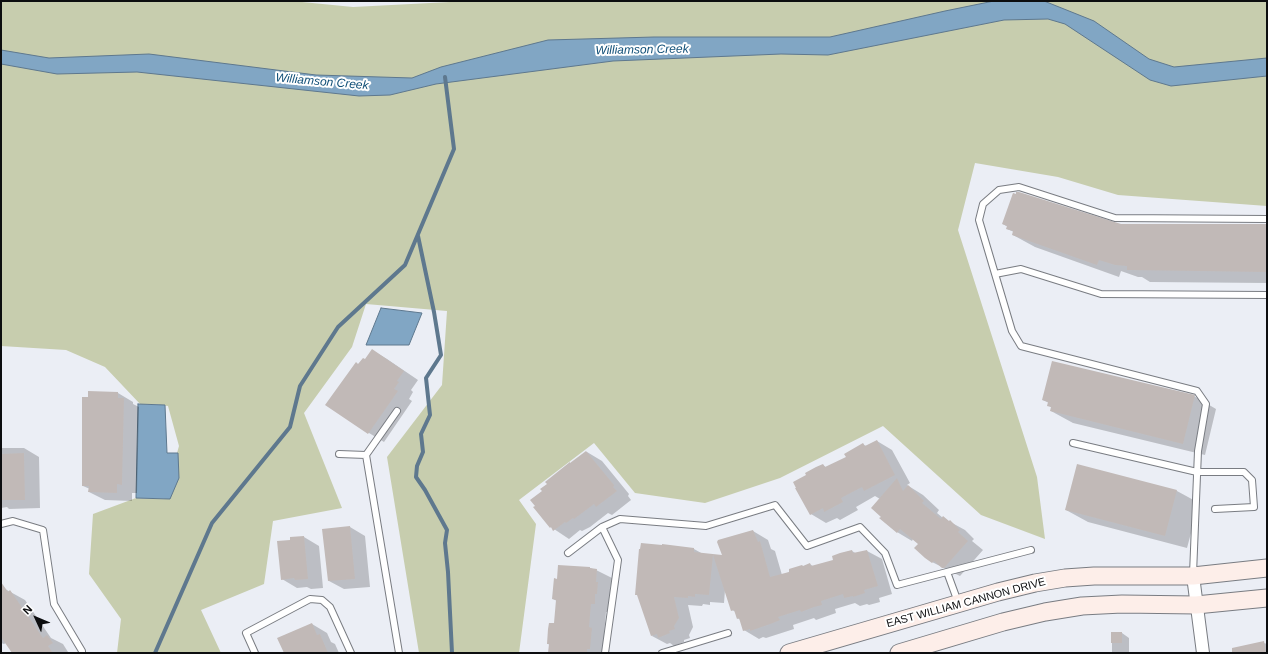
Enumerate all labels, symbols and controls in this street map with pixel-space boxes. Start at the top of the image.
water label: Williamson Creek [595,42,689,58]
water label: Williamson Creek [275,71,369,93]
street label: EAST WILLIAM CANNON DRIVE [885,575,1047,631]
north arrow [16,598,56,638]
text: N [20,603,34,617]

